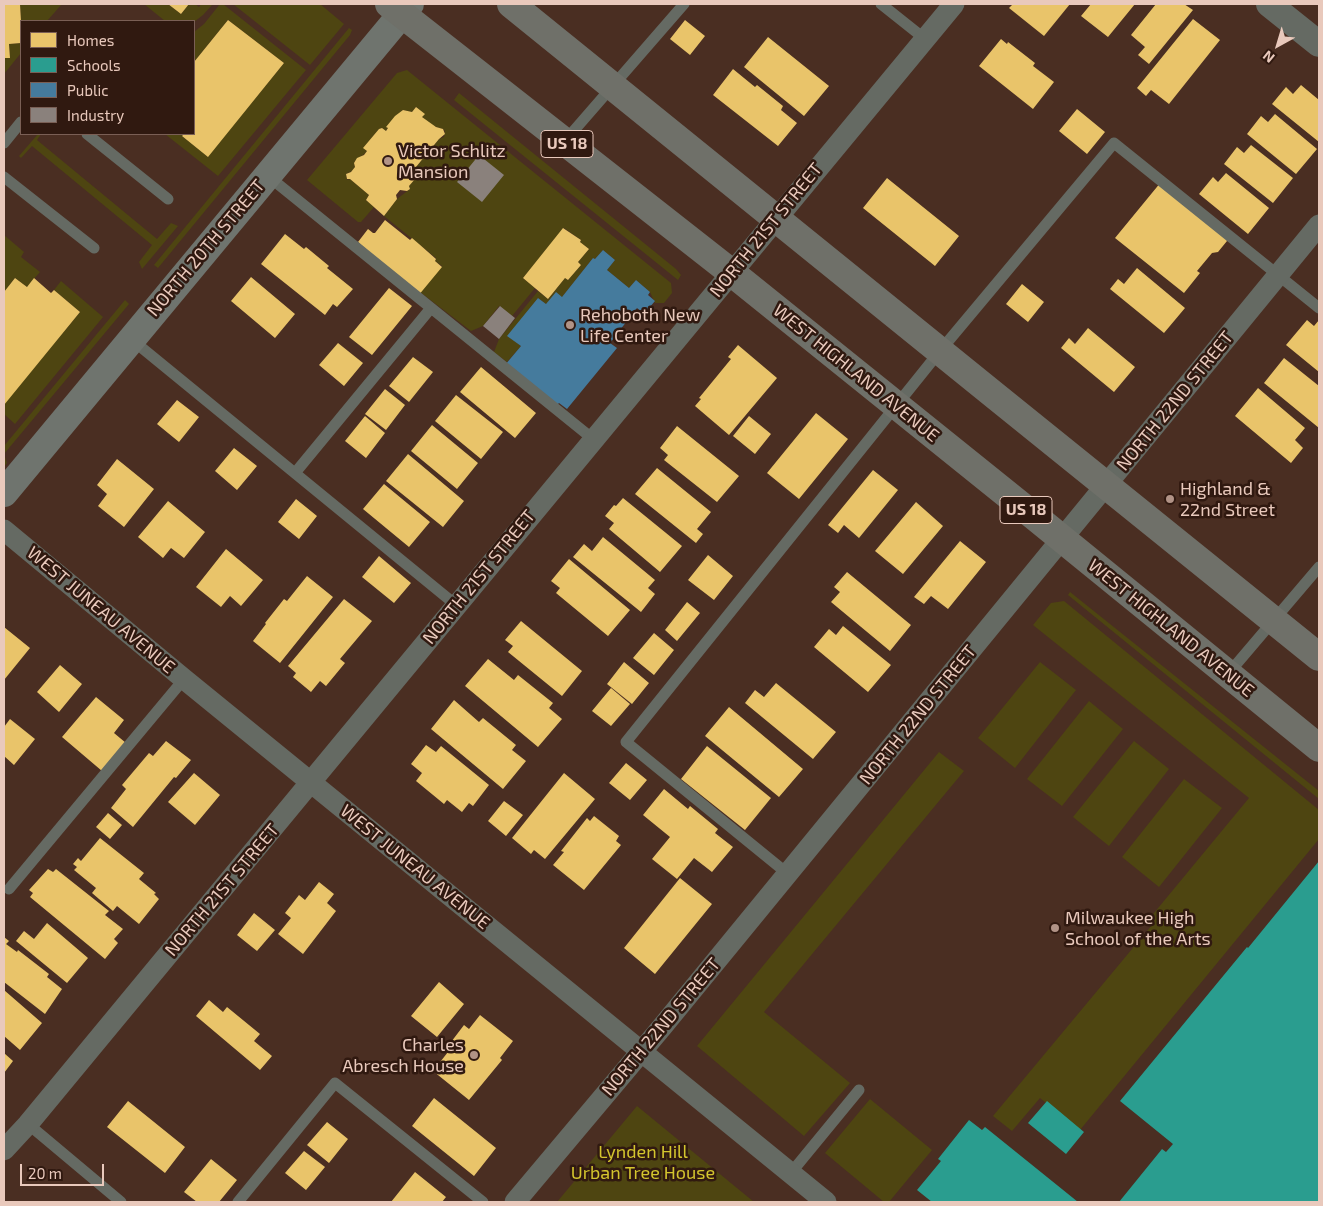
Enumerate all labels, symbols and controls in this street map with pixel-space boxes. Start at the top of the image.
legend [20,20,195,135]
north arrow [1253,20,1303,70]
text: Homes [67,31,114,49]
text: N [1259,47,1278,67]
text: Schools [67,56,121,74]
text: Public [67,81,108,99]
text: Industry [67,106,124,124]
road number: US 18 [541,130,593,158]
place label: Victor Schlitz Mansion [398,140,506,182]
marker: Victor Schlitz Mansion [382,155,394,167]
street label: NORTH 21ST STREET [705,159,827,301]
street label: NORTH 20TH STREET [142,175,270,321]
street label: WEST HIGHLAND AVENUE [769,299,943,447]
place label: Rehoboth New Life Center [580,304,700,346]
marker: Rehoboth New Life Center [564,319,576,331]
street label: NORTH 22ND STREET [1112,327,1238,475]
place label: Highland & 22nd Street [1180,478,1275,520]
marker: Highland & 22nd Street [1164,493,1176,505]
road number: US 18 [1000,496,1052,524]
street label: NORTH 21ST STREET [418,506,540,648]
street label: WEST JUNEAU AVENUE [23,542,179,678]
street label: WEST HIGHLAND AVENUE [1084,554,1258,702]
street label: NORTH 22ND STREET [855,641,981,789]
street label: WEST JUNEAU AVENUE [336,800,494,934]
street label: NORTH 21ST STREET [160,819,284,961]
place label: Milwaukee High School of the Arts [1065,907,1211,950]
marker: Milwaukee High School of the Arts [1049,922,1061,934]
street label: NORTH 22ND STREET [597,954,725,1100]
place label: Charles Abresch House [342,1034,464,1076]
marker: Charles Abresch House [468,1049,480,1061]
park label: Lynden Hill Urban Tree House [571,1141,715,1184]
scale bar [22,1154,106,1186]
text: 20 m [28,1164,62,1182]

